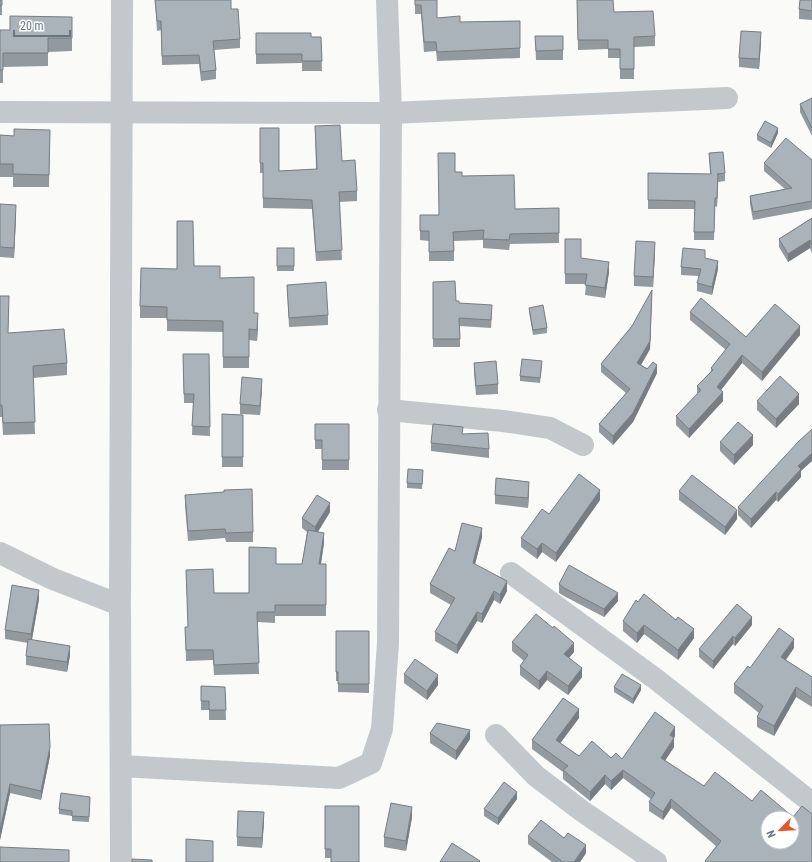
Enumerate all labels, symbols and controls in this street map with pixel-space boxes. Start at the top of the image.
scale bar [14,12,70,38]
text: 20 m [20,19,44,33]
north arrow [760,810,800,850]
text: N [764,828,779,840]

